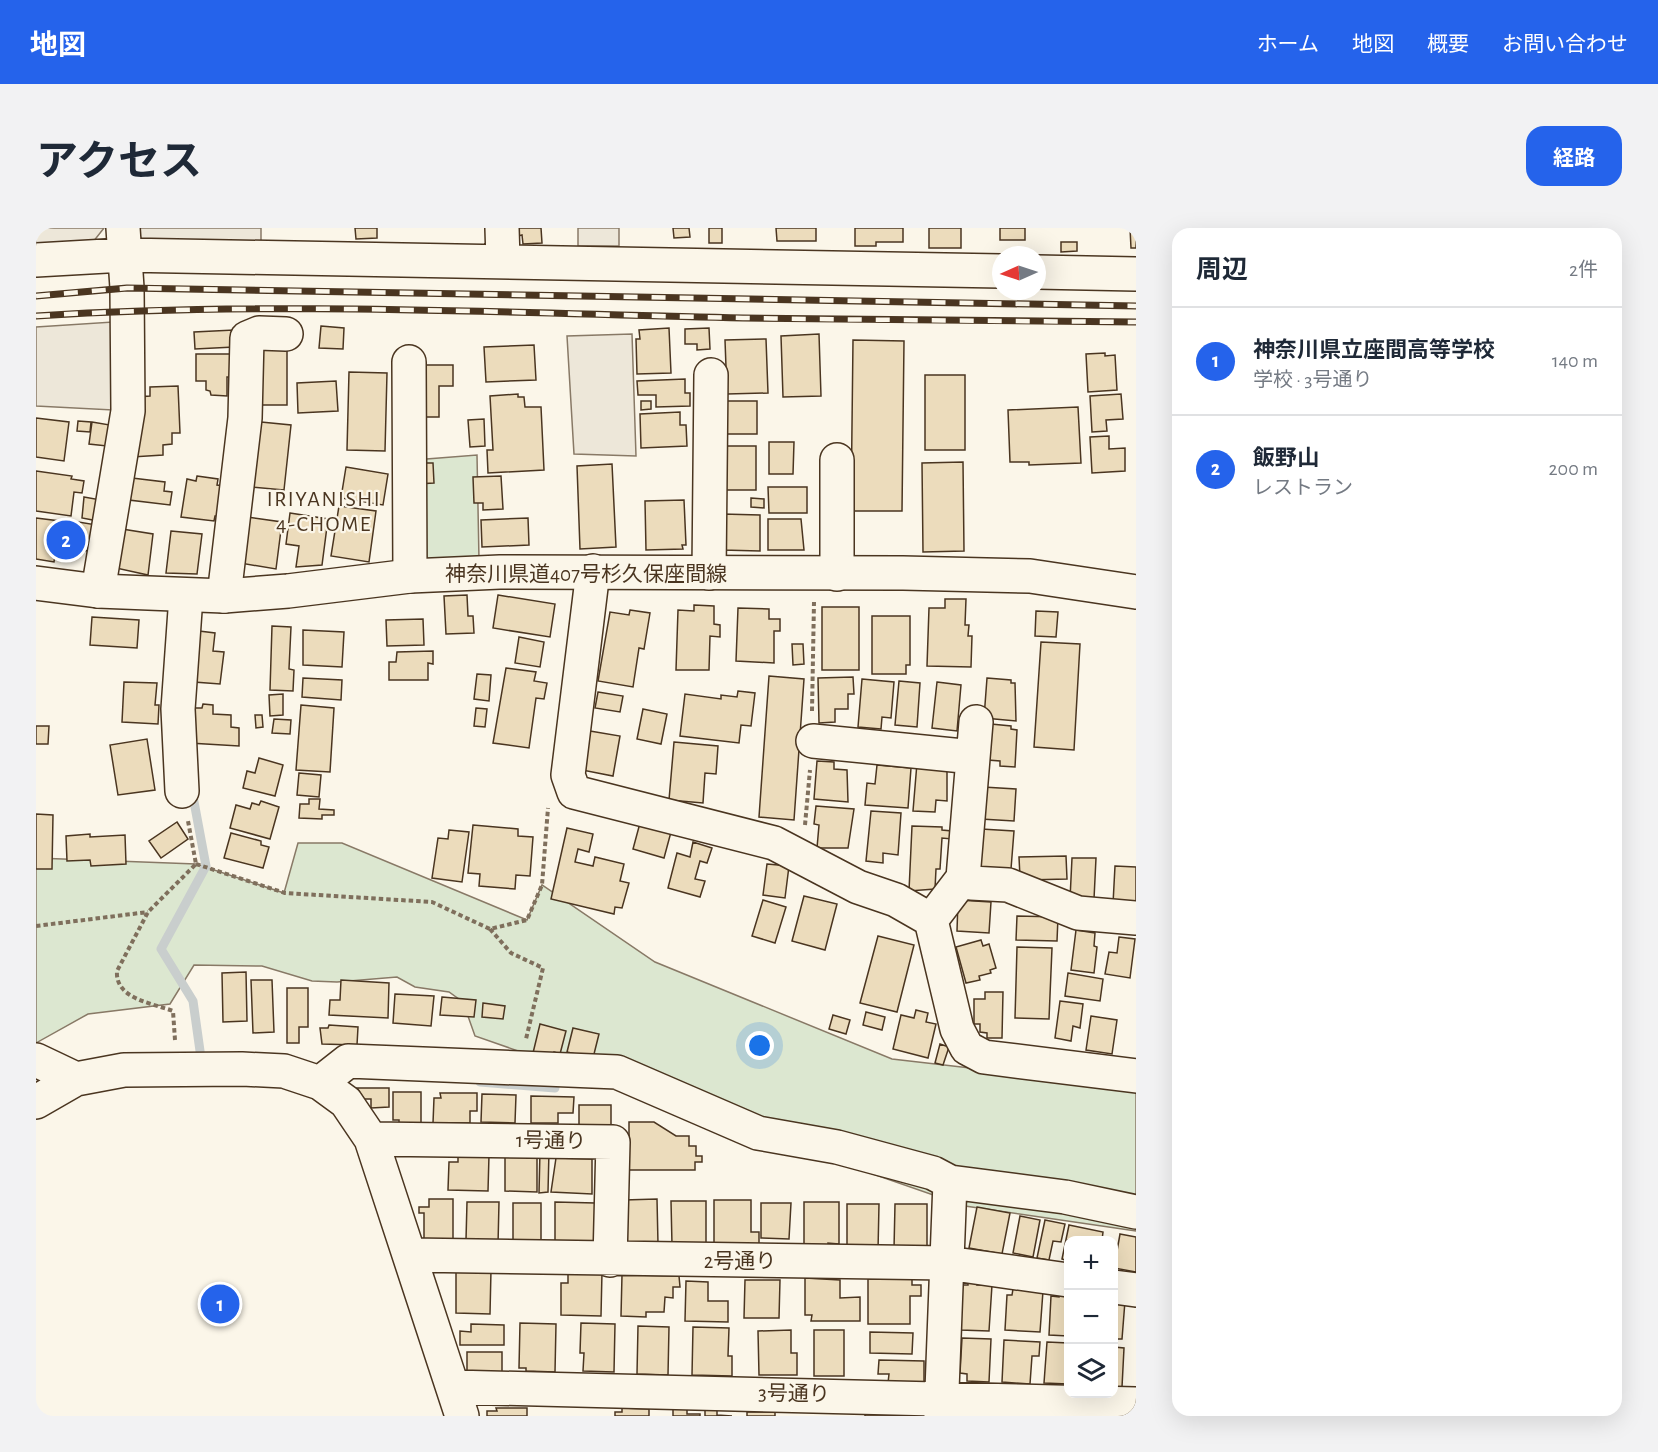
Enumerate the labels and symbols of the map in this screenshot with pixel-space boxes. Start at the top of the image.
north arrow [992,246,1046,300]
district label: IRIYANISHI 4-CHOME [267,488,381,535]
pin: 2 [46,518,86,562]
street label: 神奈川県道407号杉久保座間線 [445,563,727,585]
your location [745,1031,774,1060]
street label: 1号通り [516,1129,586,1152]
street label: 2号通り [704,1250,776,1272]
pin: 1 [200,1282,240,1326]
street label: 3号通り [758,1382,830,1405]

